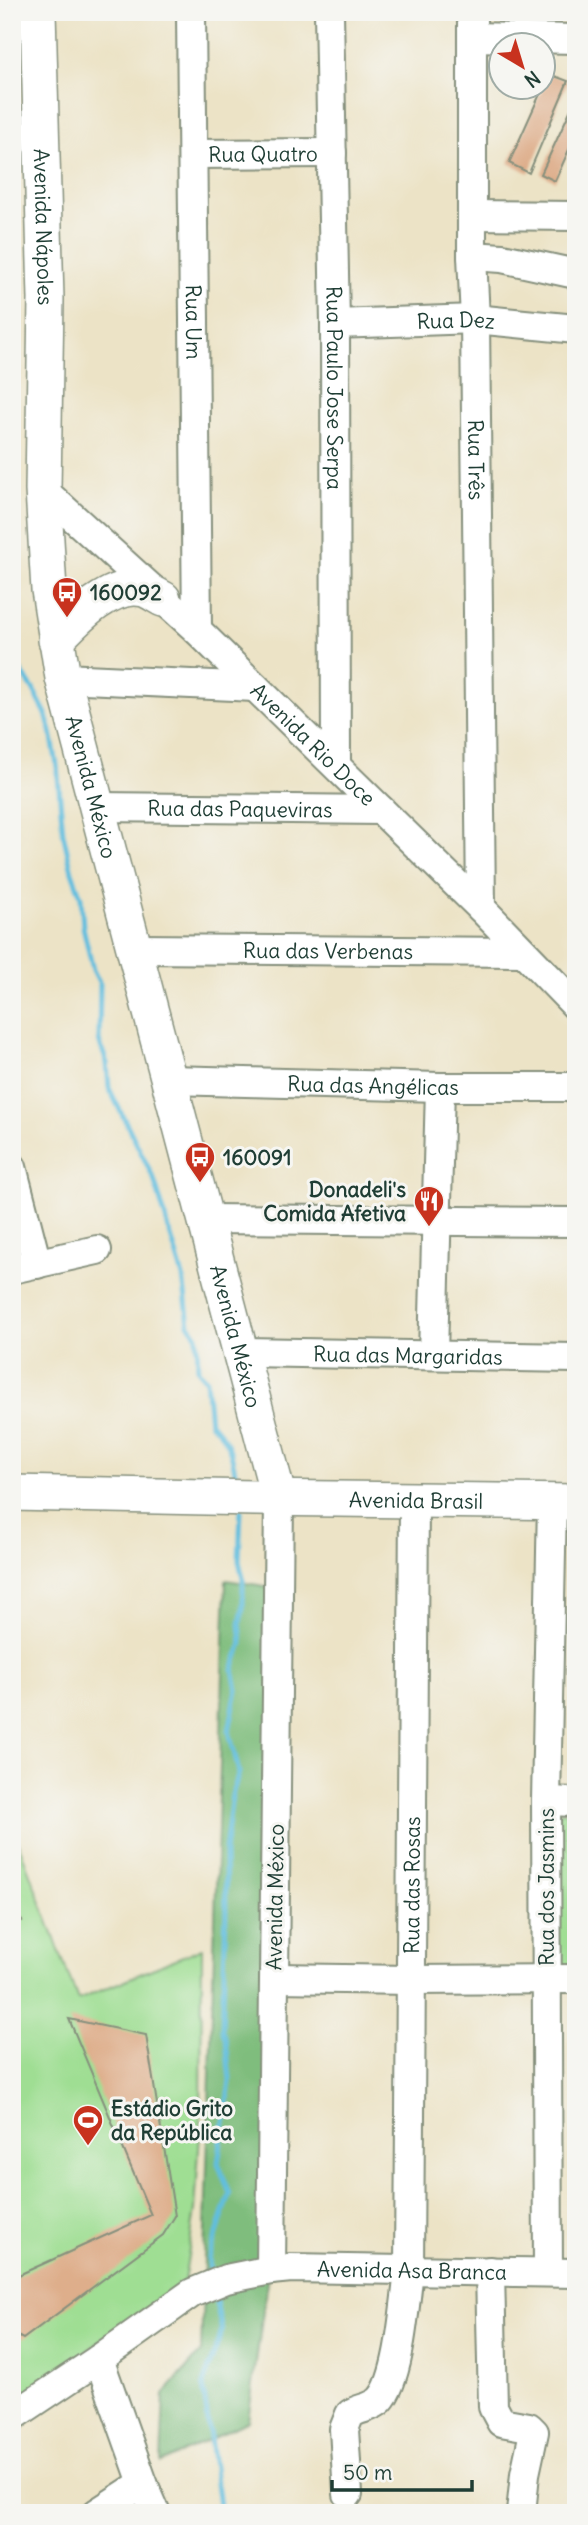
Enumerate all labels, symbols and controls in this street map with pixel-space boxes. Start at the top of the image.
north arrow [486,32,556,102]
text: N [520,66,545,93]
street label: Rua Quatro [208,140,318,167]
street label: Avenida Nápoles [28,148,60,306]
street label: Rua Um [180,284,208,360]
street label: Rua Paulo Jose Serpa [321,286,349,490]
street label: Rua Dez [416,305,496,335]
street label: Rua Três [463,419,490,500]
bus stop icon: 160092 [50,575,84,619]
place label: 160092 [90,579,162,606]
street label: Avenida Rio Doce [245,677,382,811]
street label: Avenida México [60,712,123,861]
street label: Rua das Paqueviras [147,794,333,823]
street label: Rua das Verbenas [243,936,413,965]
street label: Rua das Angélicas [287,1070,459,1101]
bus stop icon: 160091 [183,1140,217,1184]
place label: 160091 [223,1144,292,1171]
place label: Donadeli's Comida Afetiva [263,1176,406,1227]
restaurant icon: Donadeli's Comida Afetiva [412,1184,446,1228]
street label: Avenida México [204,1262,268,1411]
street label: Rua das Margaridas [313,1340,503,1370]
street label: Avenida Brasil [349,1486,483,1514]
street label: Rua dos Jasmins [533,1808,560,1966]
street label: Rua das Rosas [398,1816,425,1954]
street label: Avenida México [260,1823,290,1971]
place label: Estádio Grito da República [111,2095,233,2146]
sports icon: Estádio Grito da República [71,2103,105,2147]
street label: Avenida Asa Branca [317,2255,507,2285]
scale bar [332,2448,472,2492]
text: 50 m [343,2459,392,2486]

